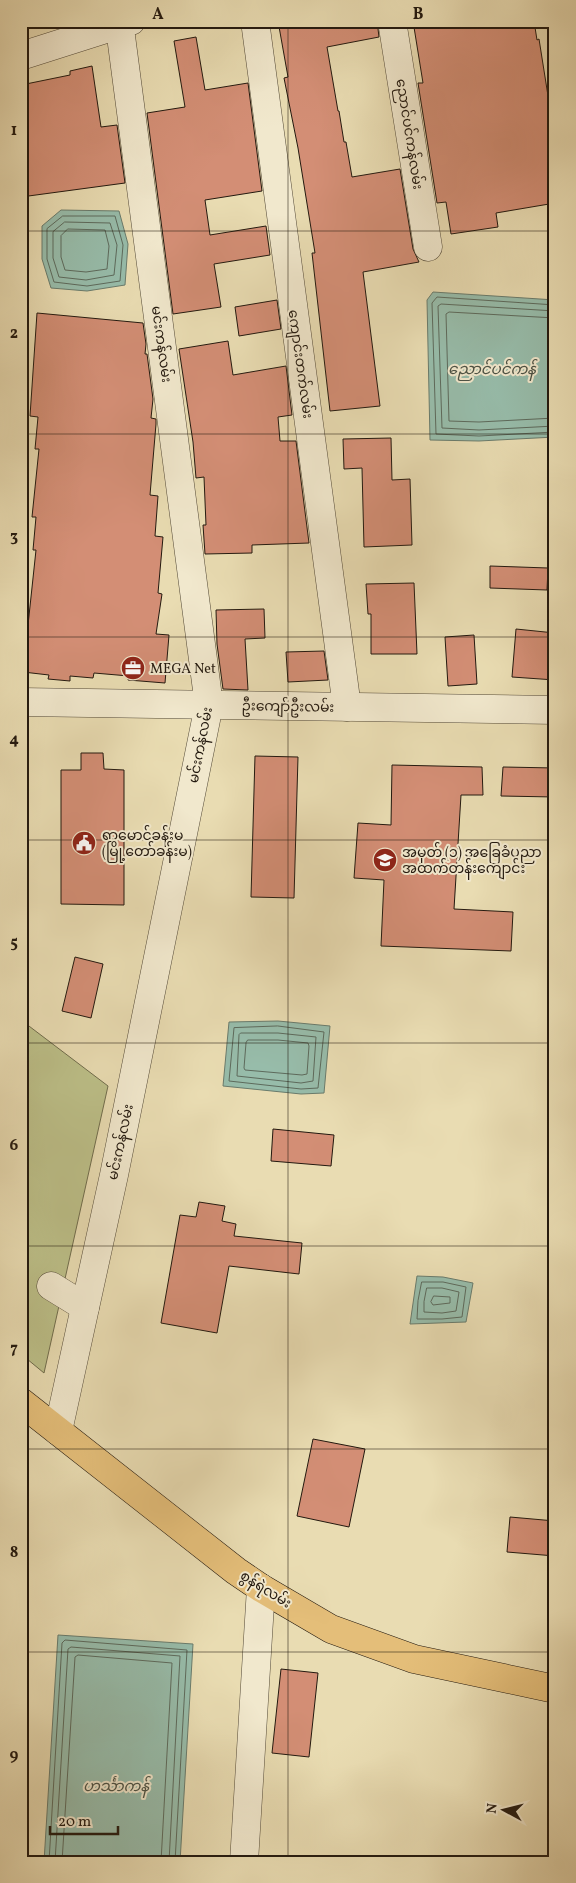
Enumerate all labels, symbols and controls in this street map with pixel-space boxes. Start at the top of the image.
text: A [152,4,164,26]
text: B [413,4,424,26]
street label: ညောင်ပင်ကန်လမ်း [389,77,429,191]
text: 1 [11,120,17,142]
street label: မင်းကန်လမ်း [145,304,177,384]
street label: ကျောင်းတက်လမ်း [281,308,319,420]
text: 2 [10,323,18,345]
water label: ညောင်ပင်ကန် [448,358,539,381]
text: 3 [10,526,18,548]
office icon: MEGA Net [120,655,146,681]
place label: MEGA Net [150,660,216,679]
street label: ဦးကျော်ဦးလမ်း [241,695,334,719]
street label: မင်းကန်လမ်း [183,705,219,785]
text: 4 [9,729,19,751]
place label: ရာမောင်ခန်းမ (မြို့တော်ခန်းမ) [102,825,192,863]
public building icon: ရာမောင်ခန်းမ (မြို့တော်ခန်းမ) [71,830,97,856]
place label: အမှတ် (၁) အခြေခံပညာ အထက်တန်းကျောင်း [402,842,542,880]
school or university icon: အမှတ် (၁) အခြေခံပညာ အထက်တန်းကျောင်း [372,847,398,873]
text: 5 [10,932,18,954]
street label: မင်းကန်လမ်း [102,1102,140,1182]
text: 6 [10,1135,19,1157]
text: 7 [10,1338,18,1360]
text: 8 [10,1542,18,1564]
street label: စွန်ရဲလမ်း [235,1565,296,1614]
text: 9 [10,1745,19,1767]
water label: ဟင်္သာကန် [83,1775,152,1798]
north arrow [478,1786,528,1836]
text: N [483,1802,503,1815]
scale bar [50,1803,118,1835]
text: 20 m [58,1812,91,1833]

